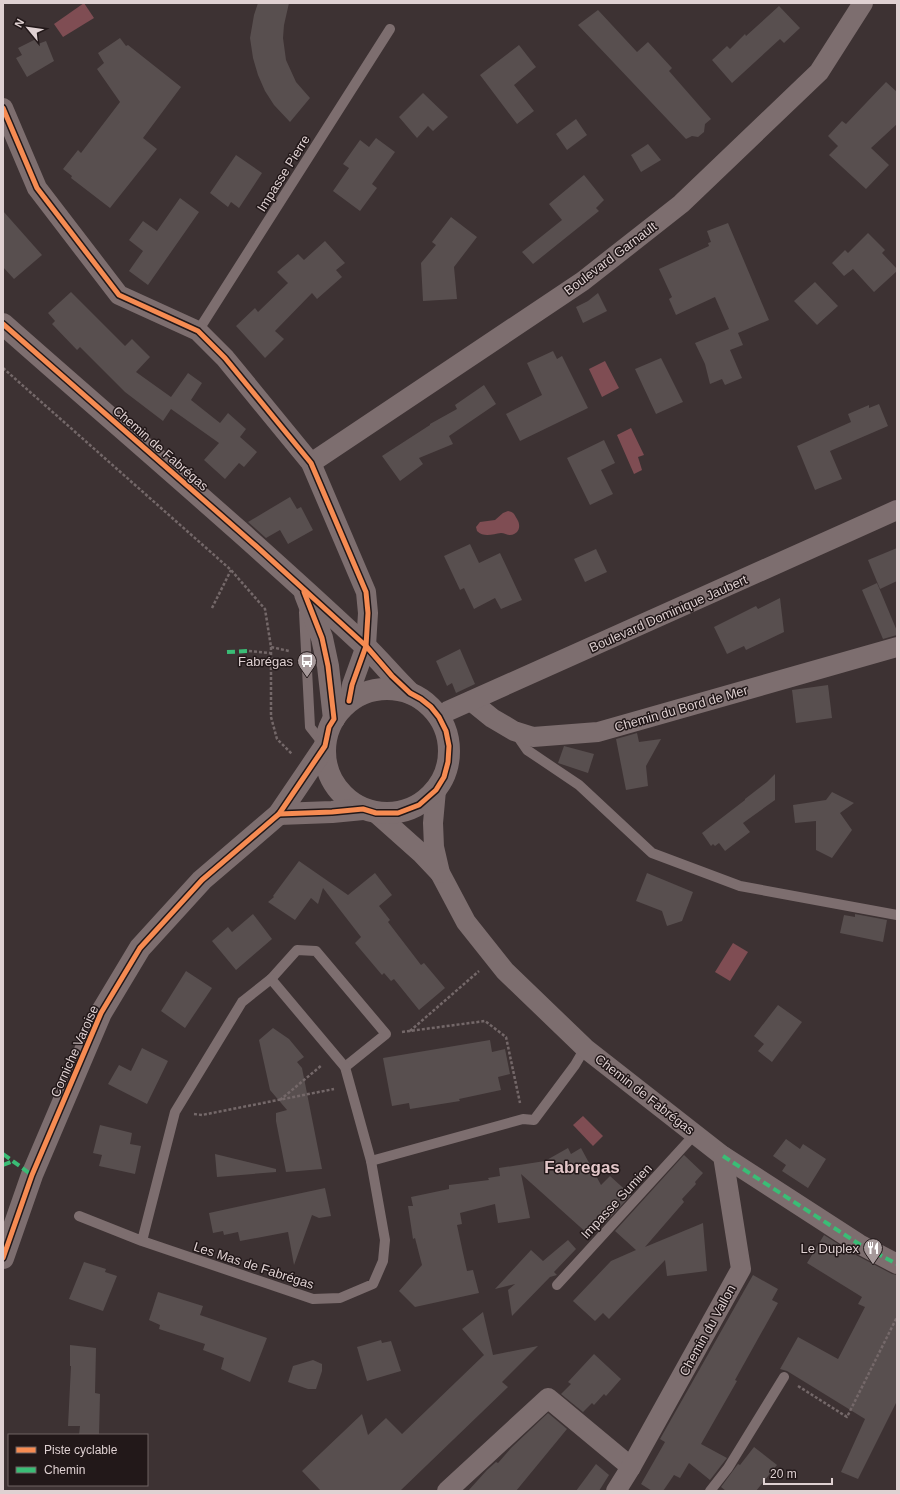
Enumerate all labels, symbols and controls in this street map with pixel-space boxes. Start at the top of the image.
north arrow [8,8,48,48]
text: N [12,17,26,30]
street label: Impasse Pierre [254,132,313,214]
street label: Boulevard Garnault [561,218,660,298]
street label: Chemin de Fabrégas [110,403,212,494]
street label: Boulevard Dominique Jaubert [587,572,750,655]
bus stop icon: Fabrégas [296,650,318,678]
place label: Fabrégas [238,654,293,669]
street label: Chemin du Bord de Mer [613,682,750,735]
street label: Corniche Varoise [48,1003,101,1099]
street label: Chemin de Fabrégas [592,1051,698,1138]
district label: Fabregas [544,1158,620,1177]
street label: Impasse Sumien [578,1161,655,1242]
restaurant icon: Le Duplex [862,1237,884,1265]
street label: Les Mas de Fabrégas [192,1239,316,1292]
place label: Le Duplex [800,1241,859,1256]
street label: Chemin du Vallon [676,1282,739,1378]
legend [8,1434,148,1486]
text: Piste cyclable [44,1443,118,1457]
scale bar [764,1460,832,1486]
text: Chemin [44,1463,85,1477]
text: 20 m [770,1467,797,1481]

